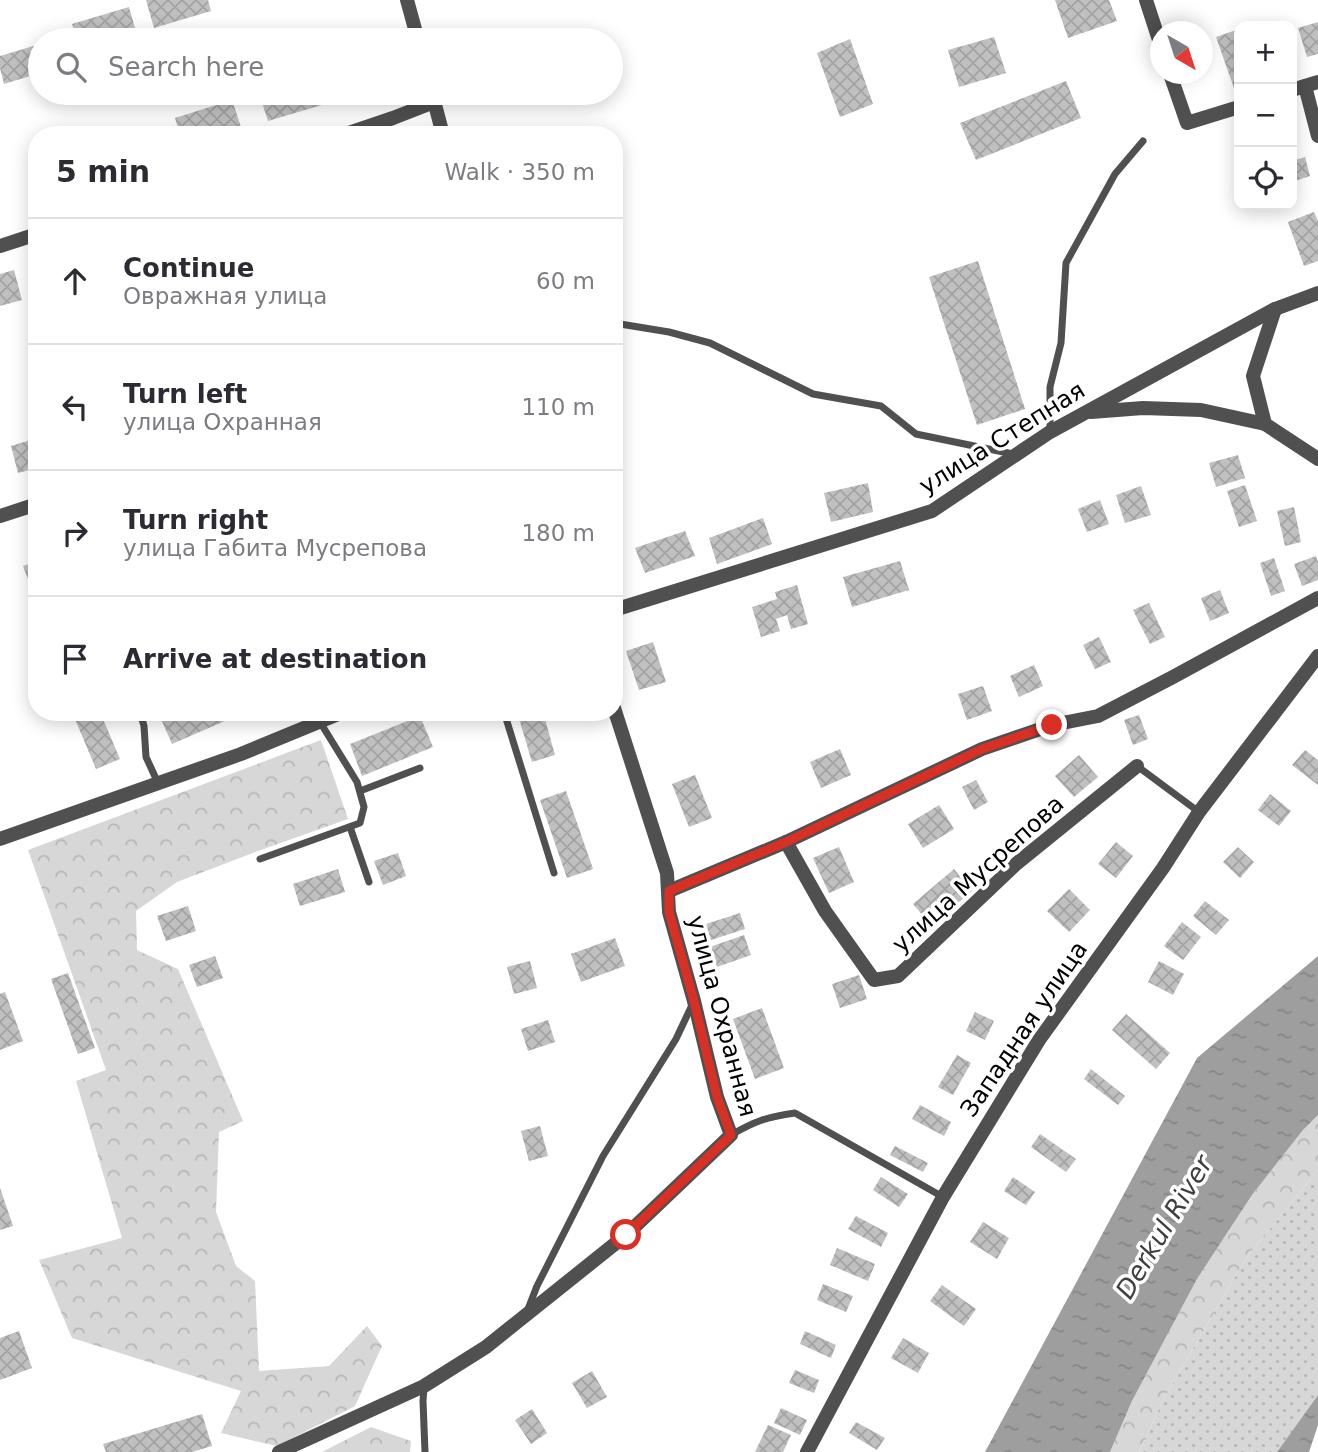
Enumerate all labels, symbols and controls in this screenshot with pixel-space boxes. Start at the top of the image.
north arrow [1150,21,1213,84]
map controls [1234,21,1297,210]
button: + [1234,21,1297,84]
search box [28,28,623,105]
icon: search [52,48,90,86]
text: Search here [108,52,264,82]
button: − [1234,84,1297,147]
button: locate [1234,147,1297,210]
text: 5 min [56,154,150,189]
text: Walk · 350 m [444,159,595,185]
text: Continue [123,253,254,283]
icon: ahead [56,262,94,300]
text: 60 m [536,268,595,294]
text: Овражная улица [123,283,327,309]
street label: улица Степная [914,376,1090,500]
text: Turn left [123,379,247,409]
icon: left [56,388,94,426]
text: 110 m [521,394,595,420]
text: улица Охранная [123,409,322,435]
text: Turn right [123,505,268,535]
icon: right [56,514,94,552]
text: 180 m [521,520,595,546]
text: улица Габита Мусрепова [123,535,427,561]
icon: arrive [56,640,94,678]
text: Arrive at destination [123,644,427,674]
route end [1036,709,1067,740]
street label: улица Мусрепова [886,790,1070,958]
street label: улица Охранная [682,912,762,1120]
street label: Западная улица [955,936,1093,1122]
water label: Derkul River [1110,1148,1220,1304]
route start [610,1219,641,1250]

